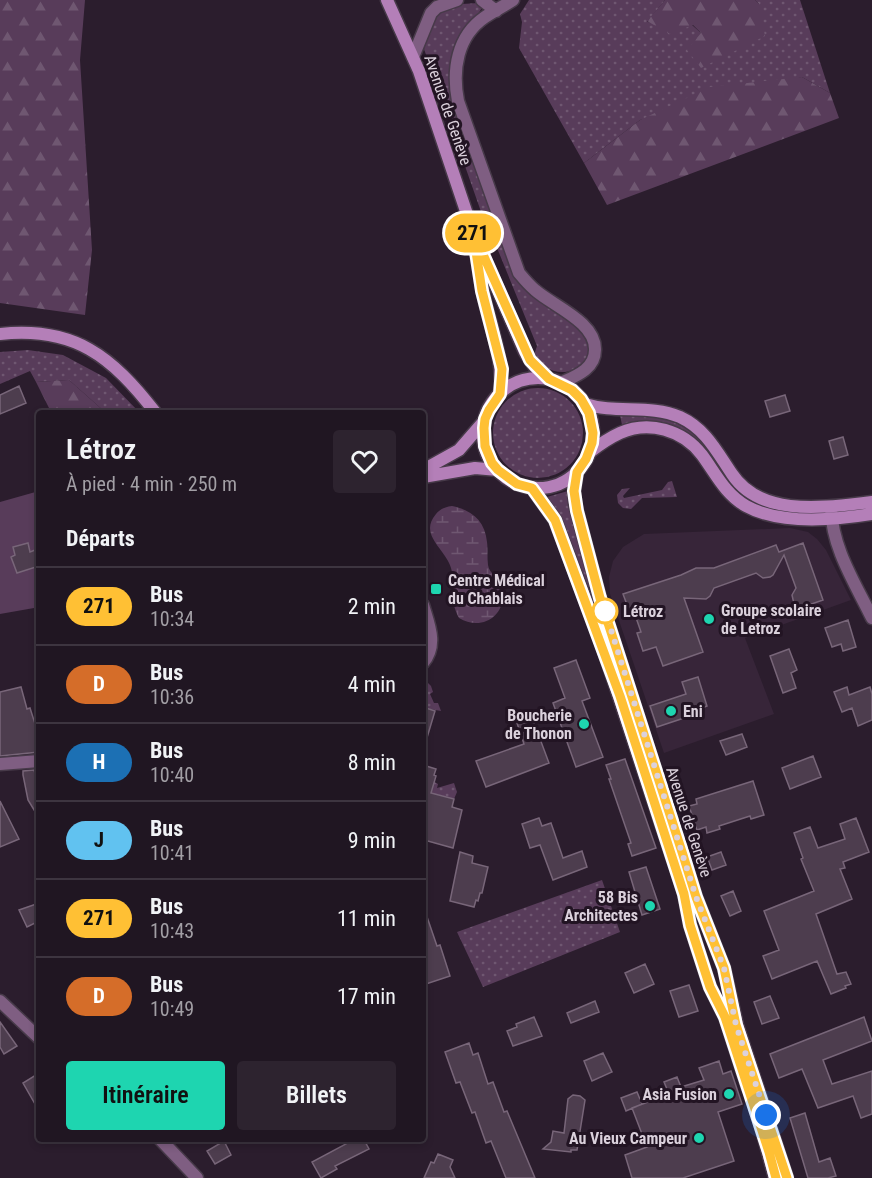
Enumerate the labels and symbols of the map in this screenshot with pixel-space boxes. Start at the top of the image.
street label: Avenue de Genève [420,52,476,168]
line badge: 271 [438,214,508,252]
place label: Centre Médical du Chablais [448,571,545,608]
marker: Centre Médical du Chablais [429,582,443,596]
marker: Létroz [592,598,618,624]
place label: Groupe scolaire de Letroz [721,601,822,638]
place label: Létroz [623,602,663,621]
marker: Groupe scolaire de Letroz [702,612,716,626]
place label: Eni [683,702,703,721]
marker: Eni [664,704,678,718]
place label: Boucherie de Thonon [505,706,572,743]
marker: Boucherie de Thonon [577,717,591,731]
street label: Avenue de Genève [662,764,716,880]
place label: 58 Bis Architectes [564,888,638,925]
marker: 58 Bis Architectes [643,899,657,913]
place label: Asia Fusion [642,1085,717,1104]
marker: Asia Fusion [722,1087,736,1101]
your location [751,1100,781,1130]
place label: Au Vieux Campeur [569,1129,687,1148]
marker: Au Vieux Campeur [692,1131,706,1145]

